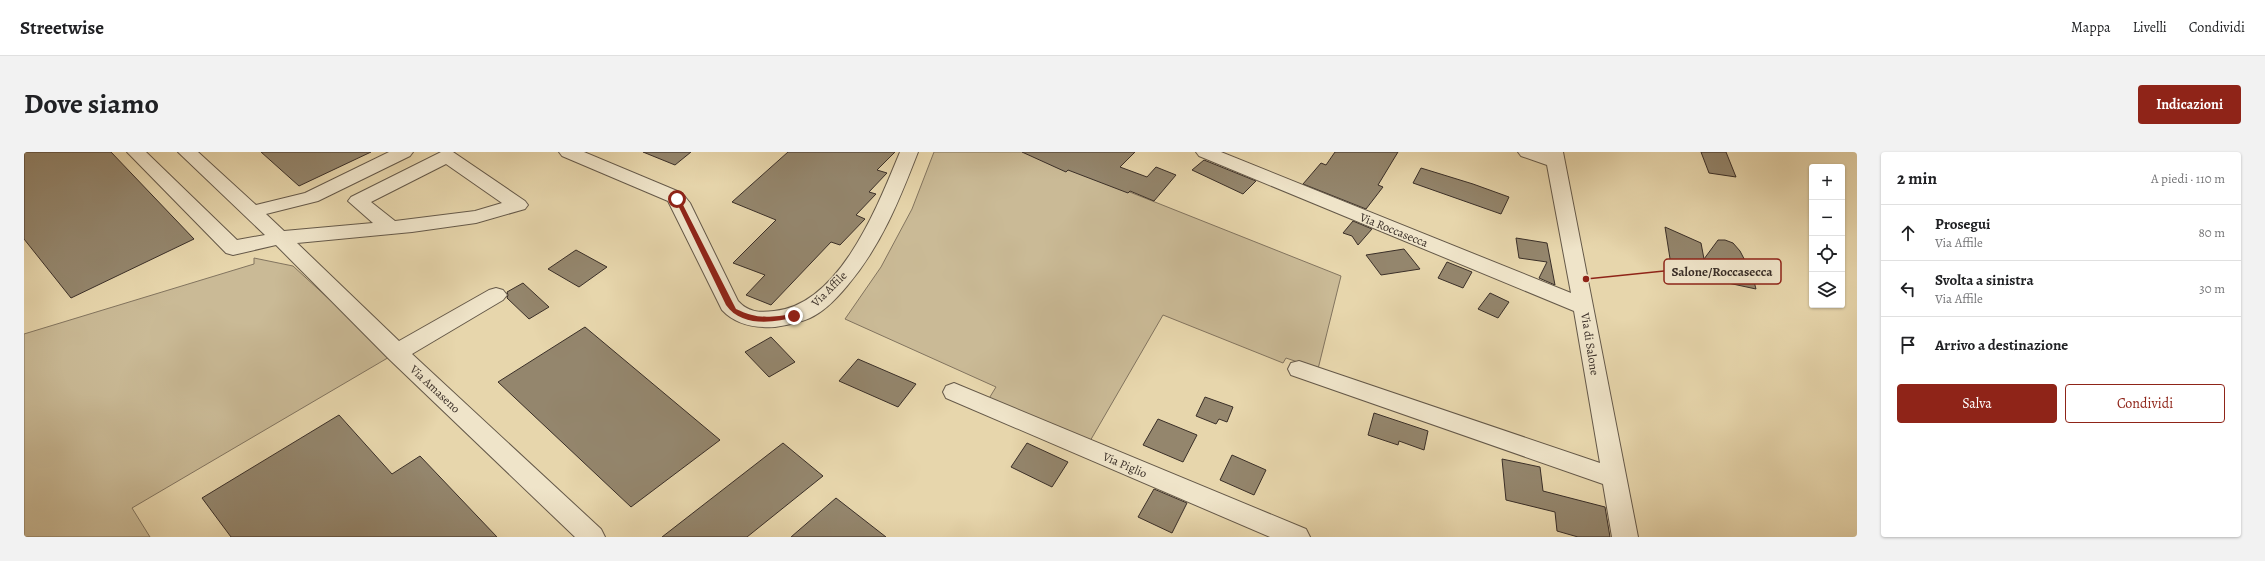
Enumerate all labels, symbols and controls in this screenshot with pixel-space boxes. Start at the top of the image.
text: Streetwise [20,15,104,41]
text: Mappa [2071,18,2111,37]
text: Livelli [2133,18,2167,37]
text: Condividi [2189,18,2245,37]
text: Dove siamo [24,85,159,123]
button: Indicazioni [2138,85,2241,124]
map controls [1809,164,1845,308]
button: + [1809,164,1845,200]
text: 2 min [1897,167,1937,190]
text: A piedi · 110 m [2151,170,2225,187]
route start [668,190,686,208]
button: − [1809,200,1845,236]
street label: Via Roccasecca [1357,209,1431,251]
text: Prosegui [1935,214,1991,234]
icon: ahead [1897,222,1919,244]
text: 80 m [2198,224,2225,241]
text: Via Affile [1935,234,1983,251]
button: locate [1809,236,1845,272]
callout: Salone/Roccasecca [1664,259,1781,284]
text: Salone/Roccasecca [1671,263,1773,280]
street label: Via Affile [807,268,850,311]
text: Svolta a sinistra [1935,270,2034,290]
button: layers [1809,272,1845,308]
icon: left [1897,278,1919,300]
text: 30 m [2199,280,2225,297]
text: Via Affile [1935,290,1983,307]
route end [785,307,803,325]
street label: Via di Salone [1577,311,1603,376]
icon: arrive [1897,334,1919,356]
text: Arrivo a destinazione [1935,335,2068,355]
street label: Via Amaseno [406,361,464,416]
button: Salva [1897,384,2057,423]
button: Condividi [2065,384,2225,423]
street label: Via Piglio [1100,448,1149,481]

